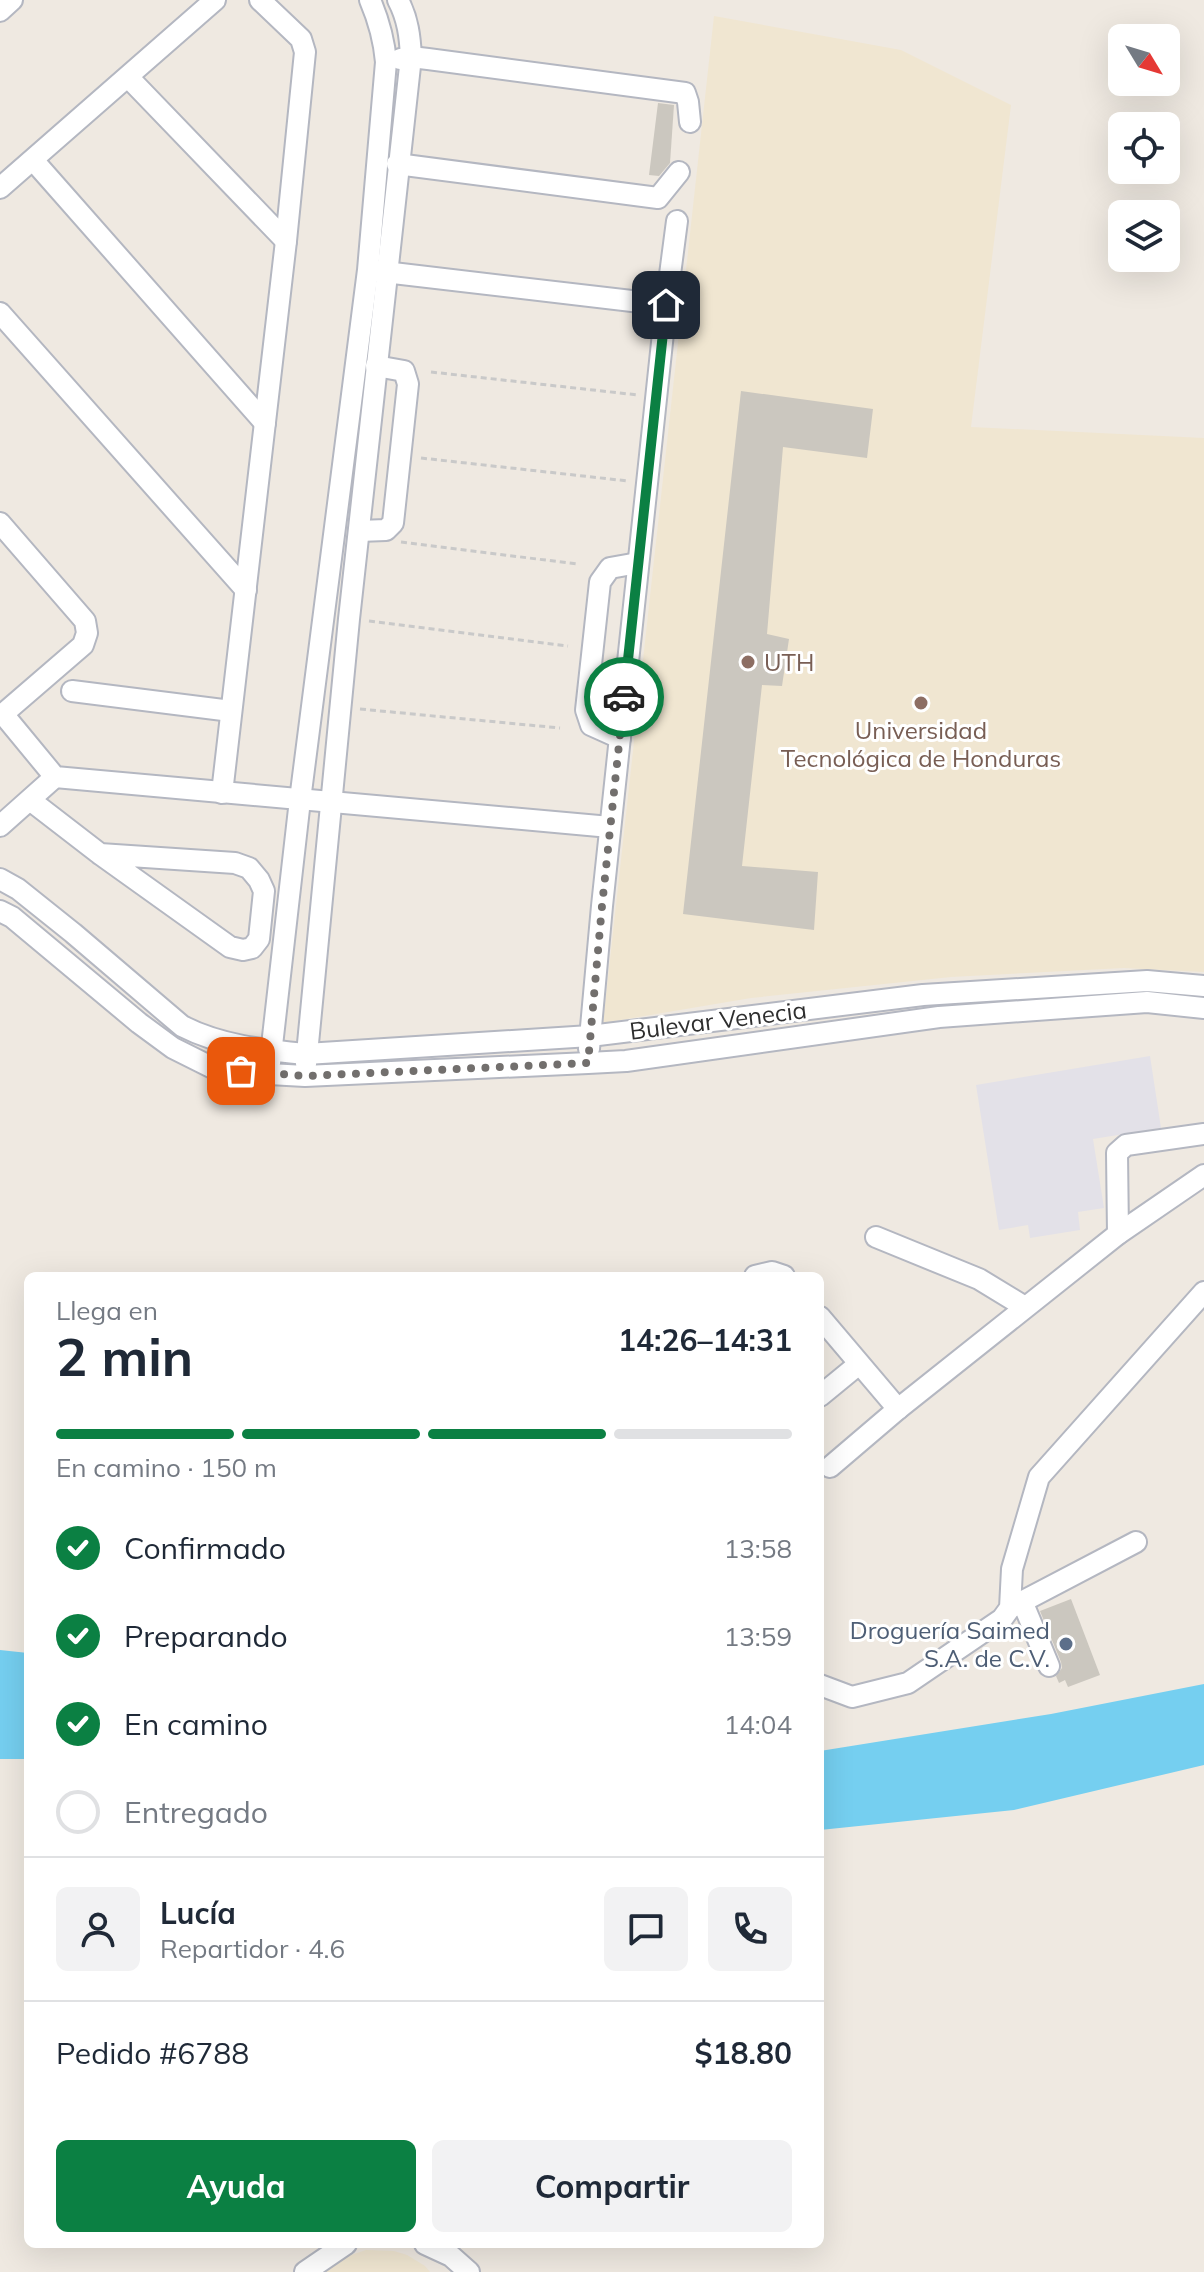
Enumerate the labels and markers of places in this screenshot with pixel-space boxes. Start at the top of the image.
pin [632,271,700,339]
place label: UTH [764,647,814,677]
marker: UTH [739,653,757,671]
marker: Universidad Tecnológica de Honduras [912,694,930,712]
place label: Universidad Tecnológica de Honduras [781,715,1061,773]
pin [207,1037,275,1105]
place label: Droguería Saimed S.A. de C.V. [850,1615,1050,1673]
marker: Droguería Saimed S.A. de C.V. [1057,1635,1075,1653]

